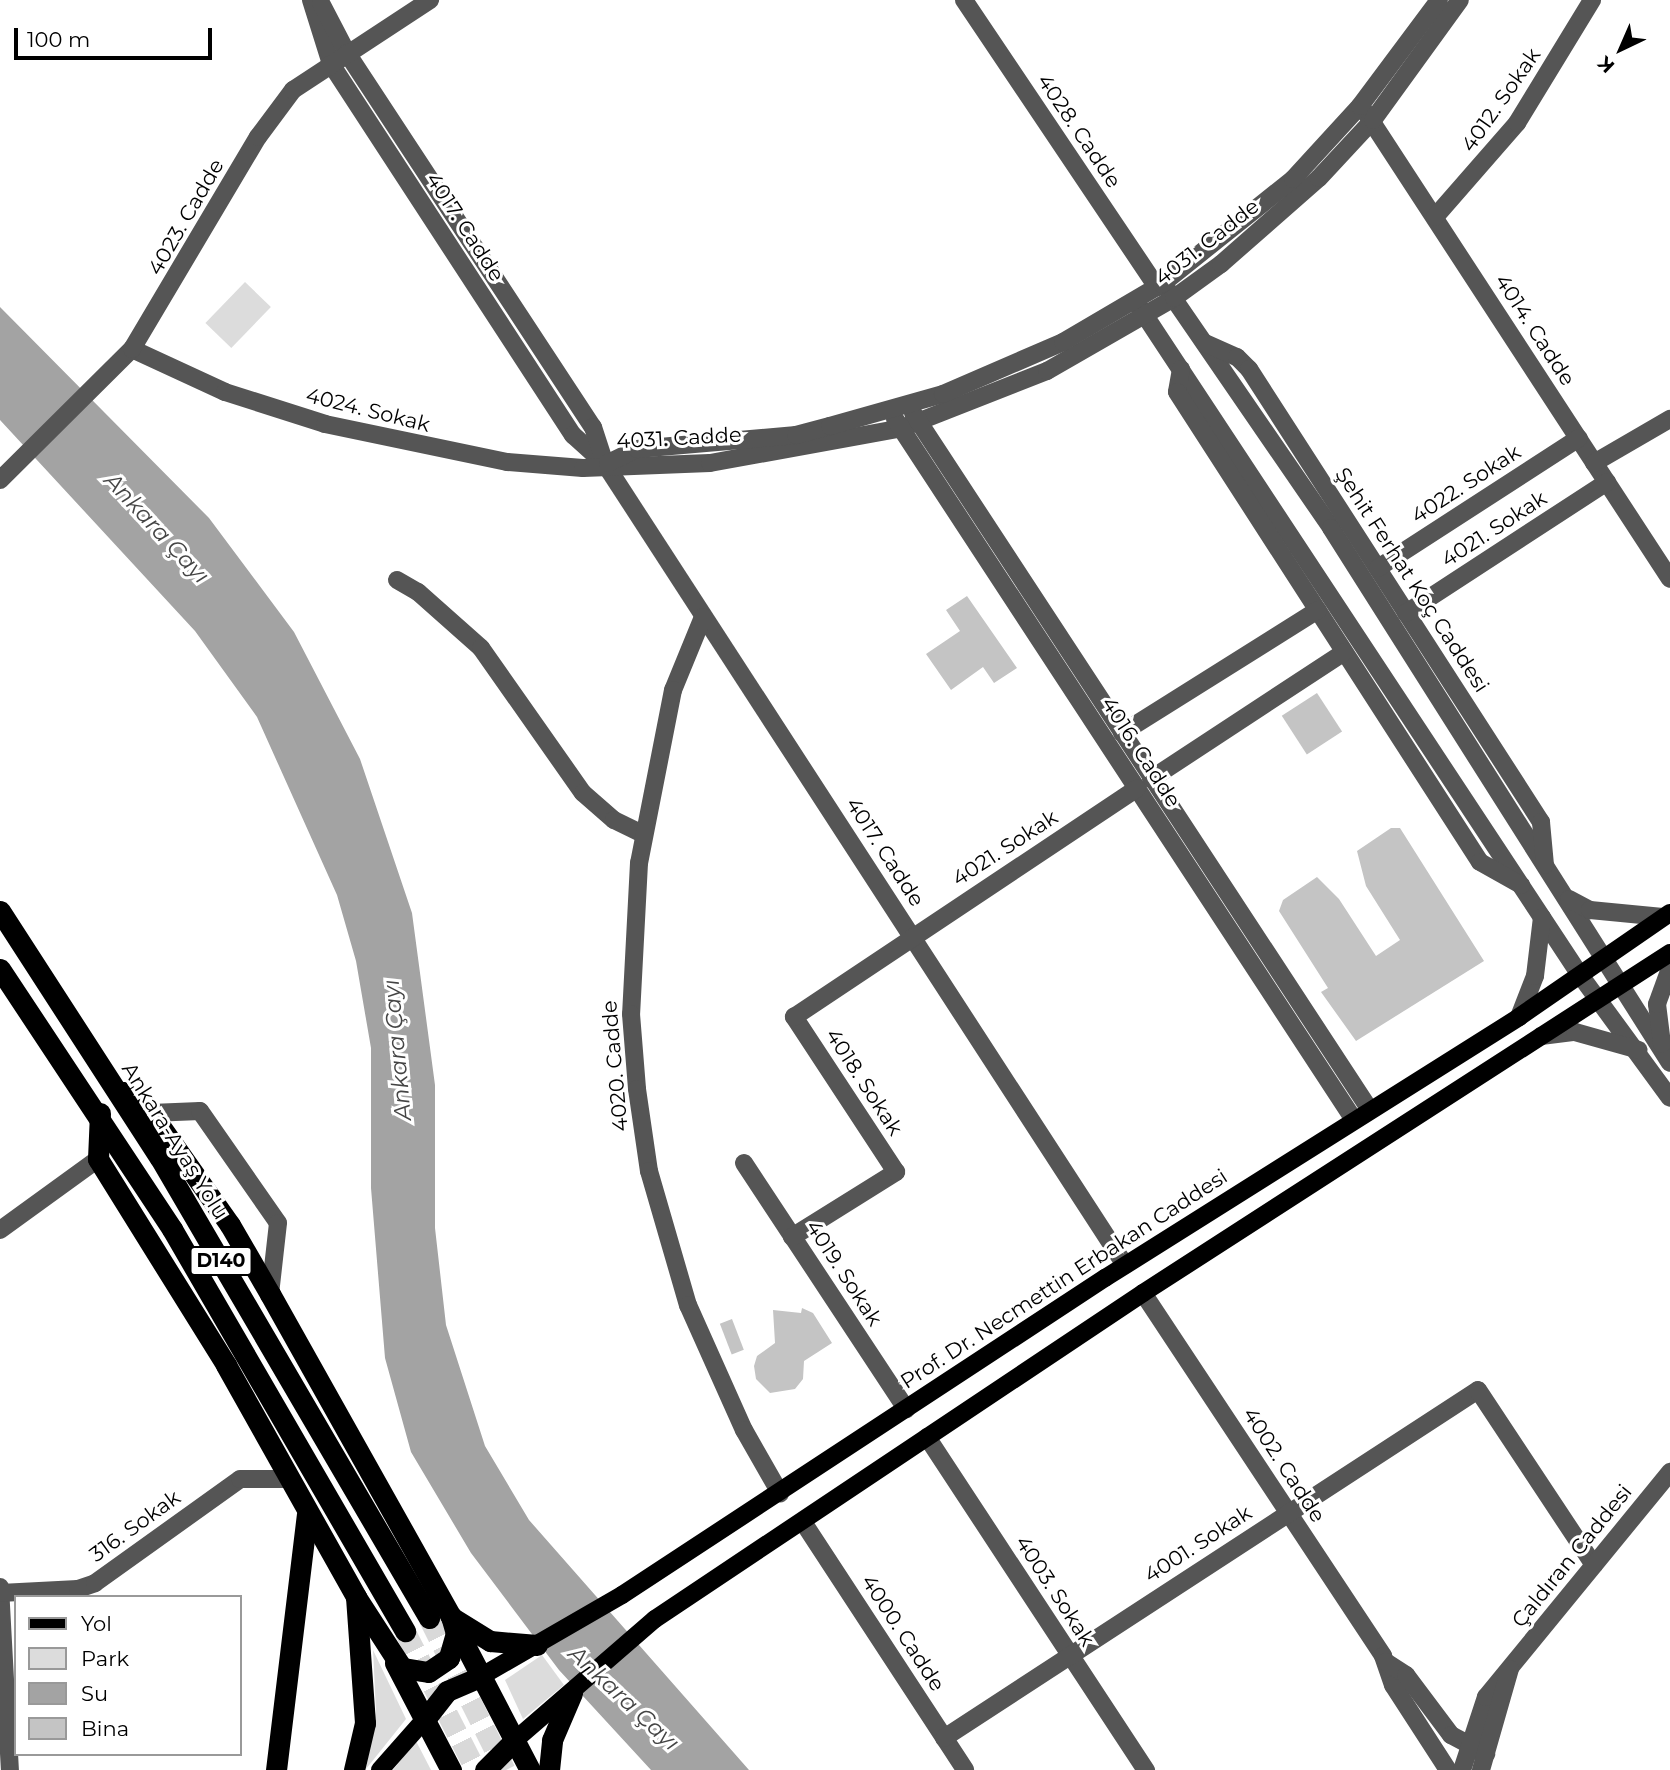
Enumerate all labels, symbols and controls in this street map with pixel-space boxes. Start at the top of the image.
scale bar [18,14,215,58]
north arrow [1586,14,1656,84]
text: 100 m [27,27,90,52]
street label: 4012. Sokak [1456,43,1546,157]
text: K [1593,51,1619,78]
street label: 4028. Cadde [1032,69,1126,193]
street label: 4023. Cadde [143,155,229,279]
street label: 4017. Cadde [420,168,510,286]
street label: 4031. Cadde [1150,194,1264,290]
street label: 4014. Cadde [1490,270,1580,390]
street label: 4024. Sokak [303,382,433,438]
street label: 4031. Cadde [616,422,742,454]
street label: 4022. Sokak [1407,439,1525,529]
street label: Şehit Ferhat Koç Caddesi [1330,463,1494,697]
water label: Ankara Çayı [99,467,215,589]
street label: 4021. Sokak [1437,486,1551,572]
street label: 4016. Cadde [1096,692,1186,812]
street label: 4017. Cadde [840,793,930,911]
street label: 4021. Sokak [948,805,1062,891]
water label: Ankara Çayı [377,978,417,1122]
street label: 4020. Cadde [597,999,633,1133]
street label: 4018. Sokak [820,1024,908,1140]
street label: Ankara-Ayaş Yolu [117,1058,233,1224]
street label: Prof. Dr. Necmettin Erbakan Caddesi [896,1164,1232,1394]
street label: 4019. Sokak [800,1215,888,1331]
road number: D140 [190,1246,252,1276]
street label: 4002. Cadde [1237,1403,1331,1527]
street label: Çaldıran Caddesi [1507,1479,1637,1633]
street label: 316. Sokak [85,1485,185,1567]
street label: 4001. Sokak [1140,1500,1256,1588]
street label: 4003. Sokak [1010,1531,1100,1651]
street label: 4000. Cadde [856,1570,950,1696]
legend [14,1595,242,1756]
text: Yol [81,1611,112,1636]
water label: Ankara Çayı [563,1640,685,1756]
text: Park [81,1646,129,1671]
text: Su [81,1681,108,1706]
text: Bina [81,1716,129,1741]

